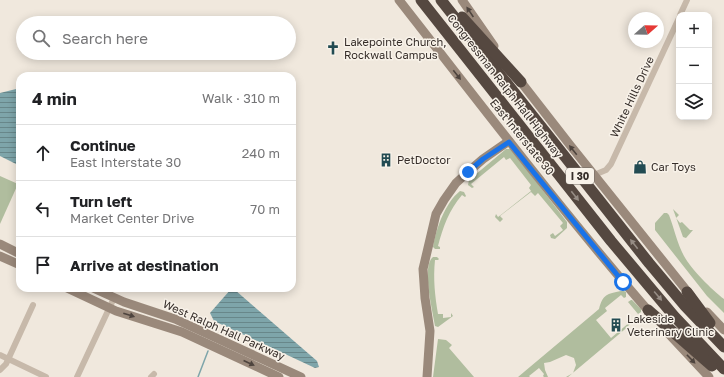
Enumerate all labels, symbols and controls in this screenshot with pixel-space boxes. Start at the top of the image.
one-way arrow [466,7,474,17]
street label: Congressman Ralph Hall Highway [445,11,566,160]
north arrow [628,12,664,48]
map controls [676,12,712,120]
button: + [676,12,712,48]
search box [16,16,296,60]
icon: search [30,27,52,49]
text: Search here [62,29,148,47]
place label: Lakepointe Church, Rockwall Campus [344,35,447,61]
church icon: Lakepointe Church, Rockwall Campus [325,40,341,56]
button: − [676,48,712,84]
street label: White Hills Drive [607,54,656,139]
one-way arrow [453,70,461,81]
button: layers [676,84,712,120]
text: 4 min [32,88,77,109]
text: Walk · 310 m [202,90,280,106]
street label: East Interstate 30 [488,96,557,177]
text: Continue [70,136,136,154]
icon: ahead [32,142,54,164]
one-way arrow [569,144,578,155]
text: 240 m [242,145,280,161]
building icon: PetDoctor [378,152,394,168]
place label: PetDoctor [397,153,451,166]
text: East Interstate 30 [70,154,181,170]
shop icon: Car Toys [632,159,648,175]
place label: Car Toys [651,160,696,173]
route end [459,163,477,181]
road number: I 30 [566,168,594,184]
one-way arrow [571,190,580,201]
text: Turn left [70,192,132,210]
icon: left [32,198,54,220]
text: 70 m [250,201,280,217]
text: Market Center Drive [70,210,194,226]
one-way arrow [630,239,638,250]
icon: arrive [32,254,54,276]
text: Arrive at destination [70,256,219,274]
route start [614,273,632,291]
one-way arrow [653,291,662,302]
street label: West Ralph Hall Parkway [161,297,287,362]
one-way arrow [123,312,135,318]
place label: Lakeside Veterinary Clinic [627,312,714,338]
building icon: Lakeside Veterinary Clinic [608,317,624,333]
one-way arrow [686,354,696,364]
one-way arrow [243,360,255,366]

